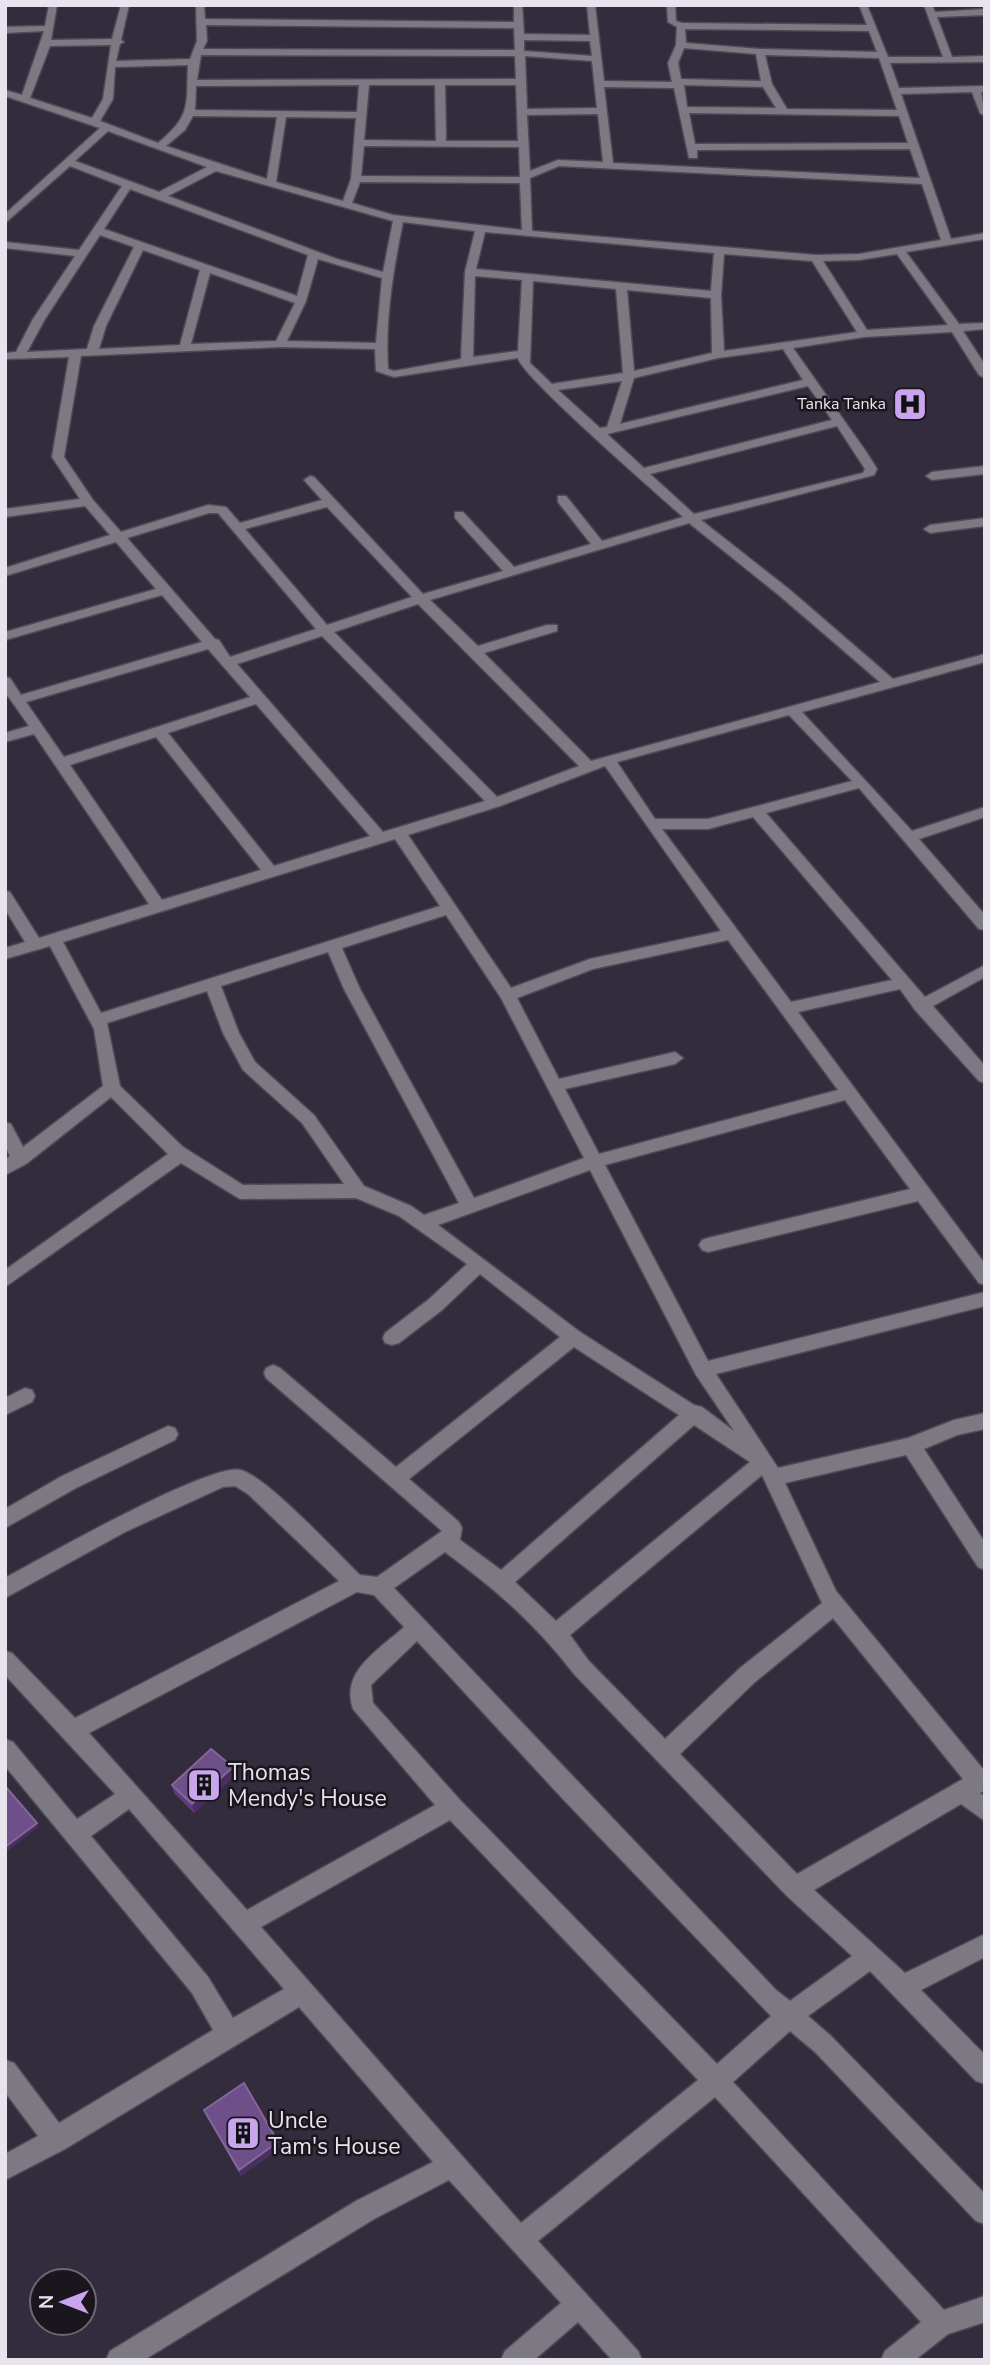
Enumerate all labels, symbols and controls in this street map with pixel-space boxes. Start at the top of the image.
hospital icon: Tanka Tanka [891,385,929,423]
place label: Tanka Tanka [797,393,886,415]
place label: Thomas Mendy's House [228,1757,387,1814]
building icon: Thomas Mendy's House [185,1766,223,1804]
place label: Uncle Tam's House [268,2105,401,2162]
building icon: Uncle Tam's House [224,2114,262,2152]
north arrow [28,2267,98,2337]
text: N [34,2295,60,2309]

